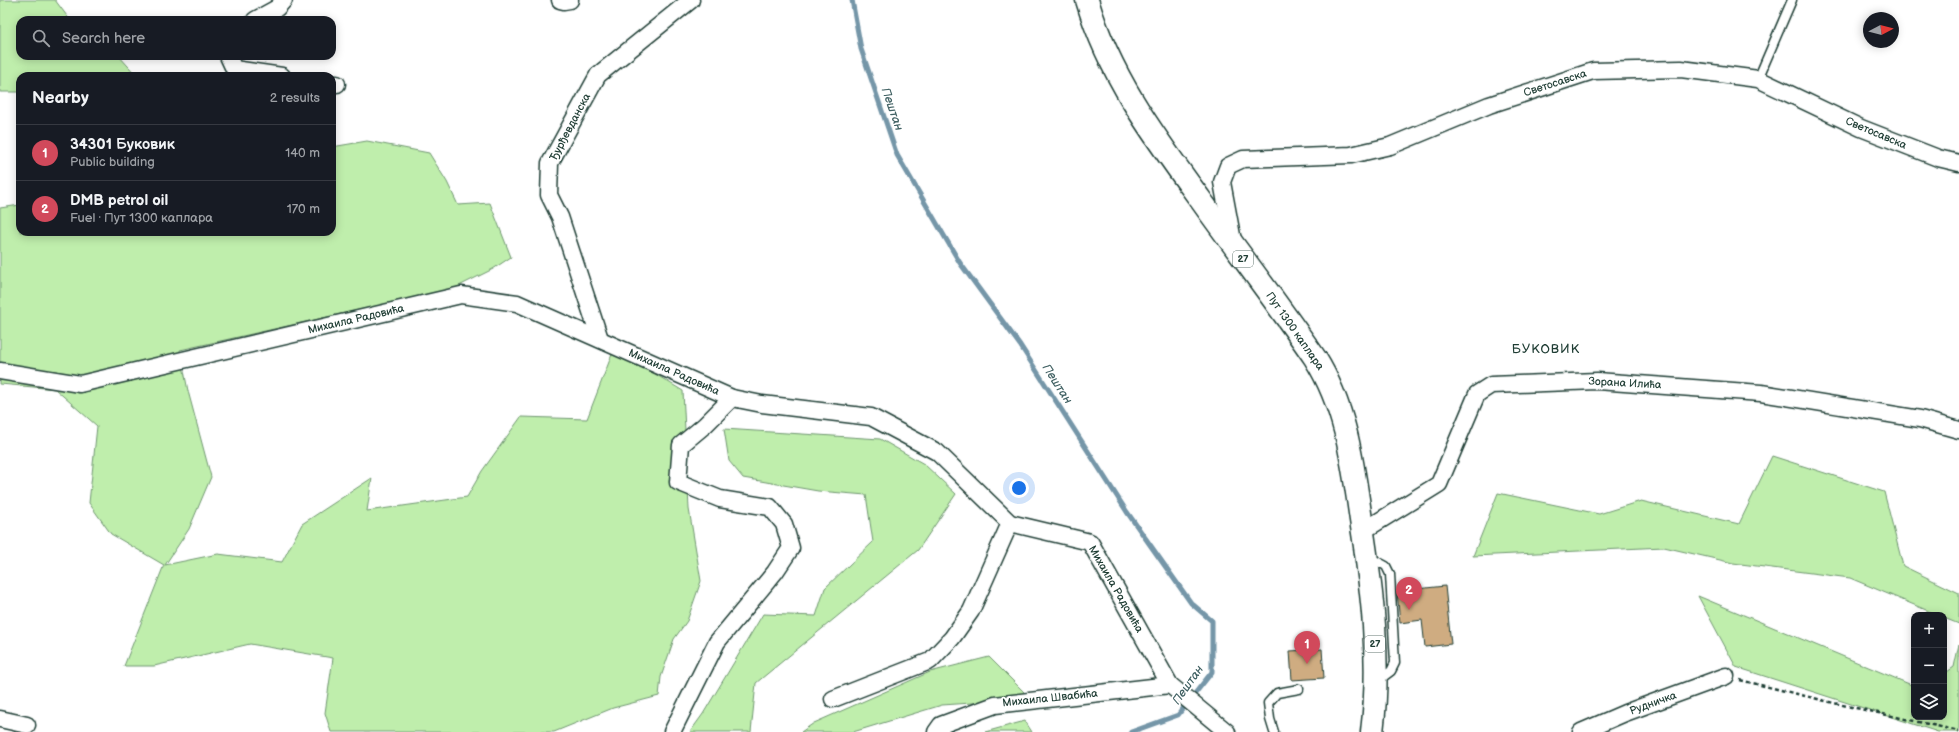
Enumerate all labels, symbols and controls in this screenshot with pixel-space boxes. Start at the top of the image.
north arrow [1863,12,1899,48]
search box [16,16,336,60]
icon: search [30,27,52,49]
text: Search here [62,29,145,48]
street label: Светосавска [1522,67,1588,99]
water label: Пештан [878,86,906,133]
text: Nearby [32,88,89,108]
text: 2 results [270,90,320,106]
street label: Ђурђевданска [547,91,593,163]
street label: Светосавска [1843,114,1909,152]
text: 34301 Буковик [70,135,175,154]
text: 1 [42,145,48,161]
text: 140 m [285,145,320,161]
text: Public building [70,154,155,170]
text: DMB petrol oil [70,191,168,210]
text: 2 [41,201,49,217]
text: 170 m [287,201,320,217]
text: Fuel · Пут 1300 каплара [70,210,213,226]
road number: 27 [1233,251,1253,267]
street label: Пут 1300 каплара [1263,289,1327,373]
street label: Михаила Радовића [307,301,406,336]
district label: БУКОВИК [1512,341,1580,357]
street label: Михаила Радовића [626,346,722,398]
water label: Пештан [1039,361,1075,407]
street label: Зорана Илића [1588,375,1662,391]
your location [1009,478,1029,498]
street label: Михаила Радовића [1086,543,1146,635]
pin: 2 [1396,577,1422,610]
map controls [1911,612,1947,720]
button: + [1911,612,1947,648]
pin: 1 [1294,631,1320,664]
road number: 27 [1365,636,1385,652]
button: − [1911,648,1947,684]
water label: Пештан [1169,662,1207,707]
button: layers [1911,684,1947,720]
street label: Михаила Швабића [1002,686,1099,709]
street label: Рудничка [1628,688,1679,717]

